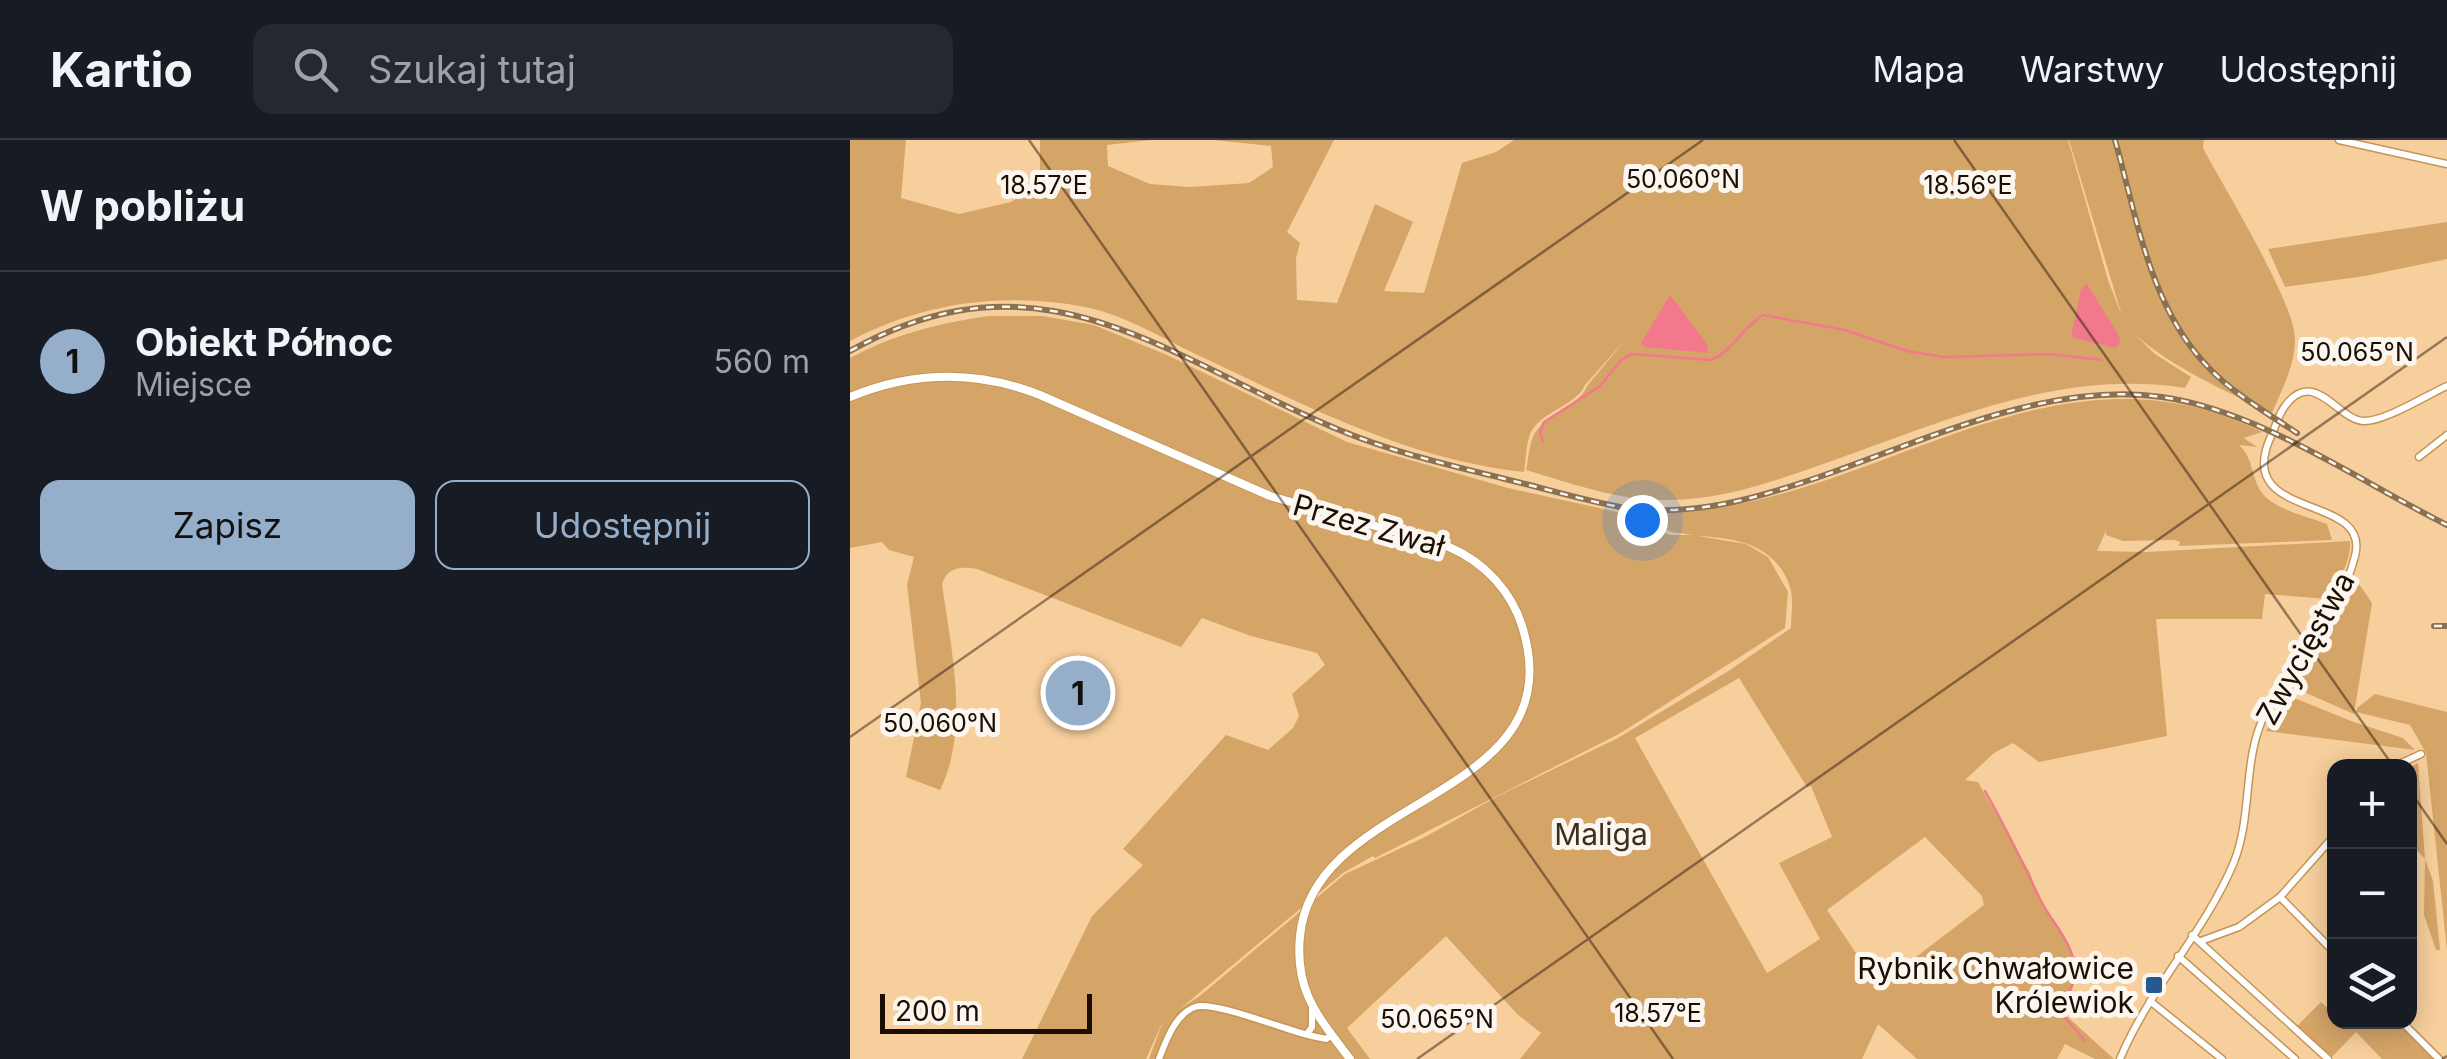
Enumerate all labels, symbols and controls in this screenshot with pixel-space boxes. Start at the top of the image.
search box [253,24,953,114]
text: Kartio [50,40,193,99]
icon: search [288,42,343,97]
text: Szukaj tutaj [368,46,576,92]
text: Mapa [1872,48,1965,90]
text: Warstwy [2020,48,2164,90]
text: Udostępnij [2219,48,2397,90]
text: 50.060°N [1626,164,1740,194]
text: 18.57°E [1000,170,1088,200]
text: 18.56°E [1923,170,2013,200]
text: W pobliżu [40,180,245,231]
text: Obiekt Północ [135,319,393,365]
text: 50.065°N [2300,337,2414,367]
text: 1 [66,342,79,381]
text: 560 m [713,342,810,381]
text: Miejsce [135,365,252,404]
button: Zapisz [40,480,415,570]
button: Udostępnij [435,480,810,570]
street label: Przez Zwał [1289,486,1450,564]
your location [1617,495,1668,546]
street label: Zwycięstwa [2248,565,2362,731]
pin: 1 [1046,656,1110,730]
text: 50.060°N [883,708,997,738]
map controls [2327,759,2417,1029]
button: + [2327,759,2417,849]
park label: Maliga [1554,816,1648,852]
button: − [2327,849,2417,939]
button: layers [2327,939,2417,1029]
place label: Rybnik Chwałowice Królewiok [1857,950,2135,1020]
marker: Rybnik Chwałowice Królewiok [2143,974,2165,996]
scale bar [880,989,1092,1034]
text: 200 m [895,994,980,1028]
text: 18.57°E [1614,998,1702,1028]
text: 50.065°N [1380,1004,1494,1034]

